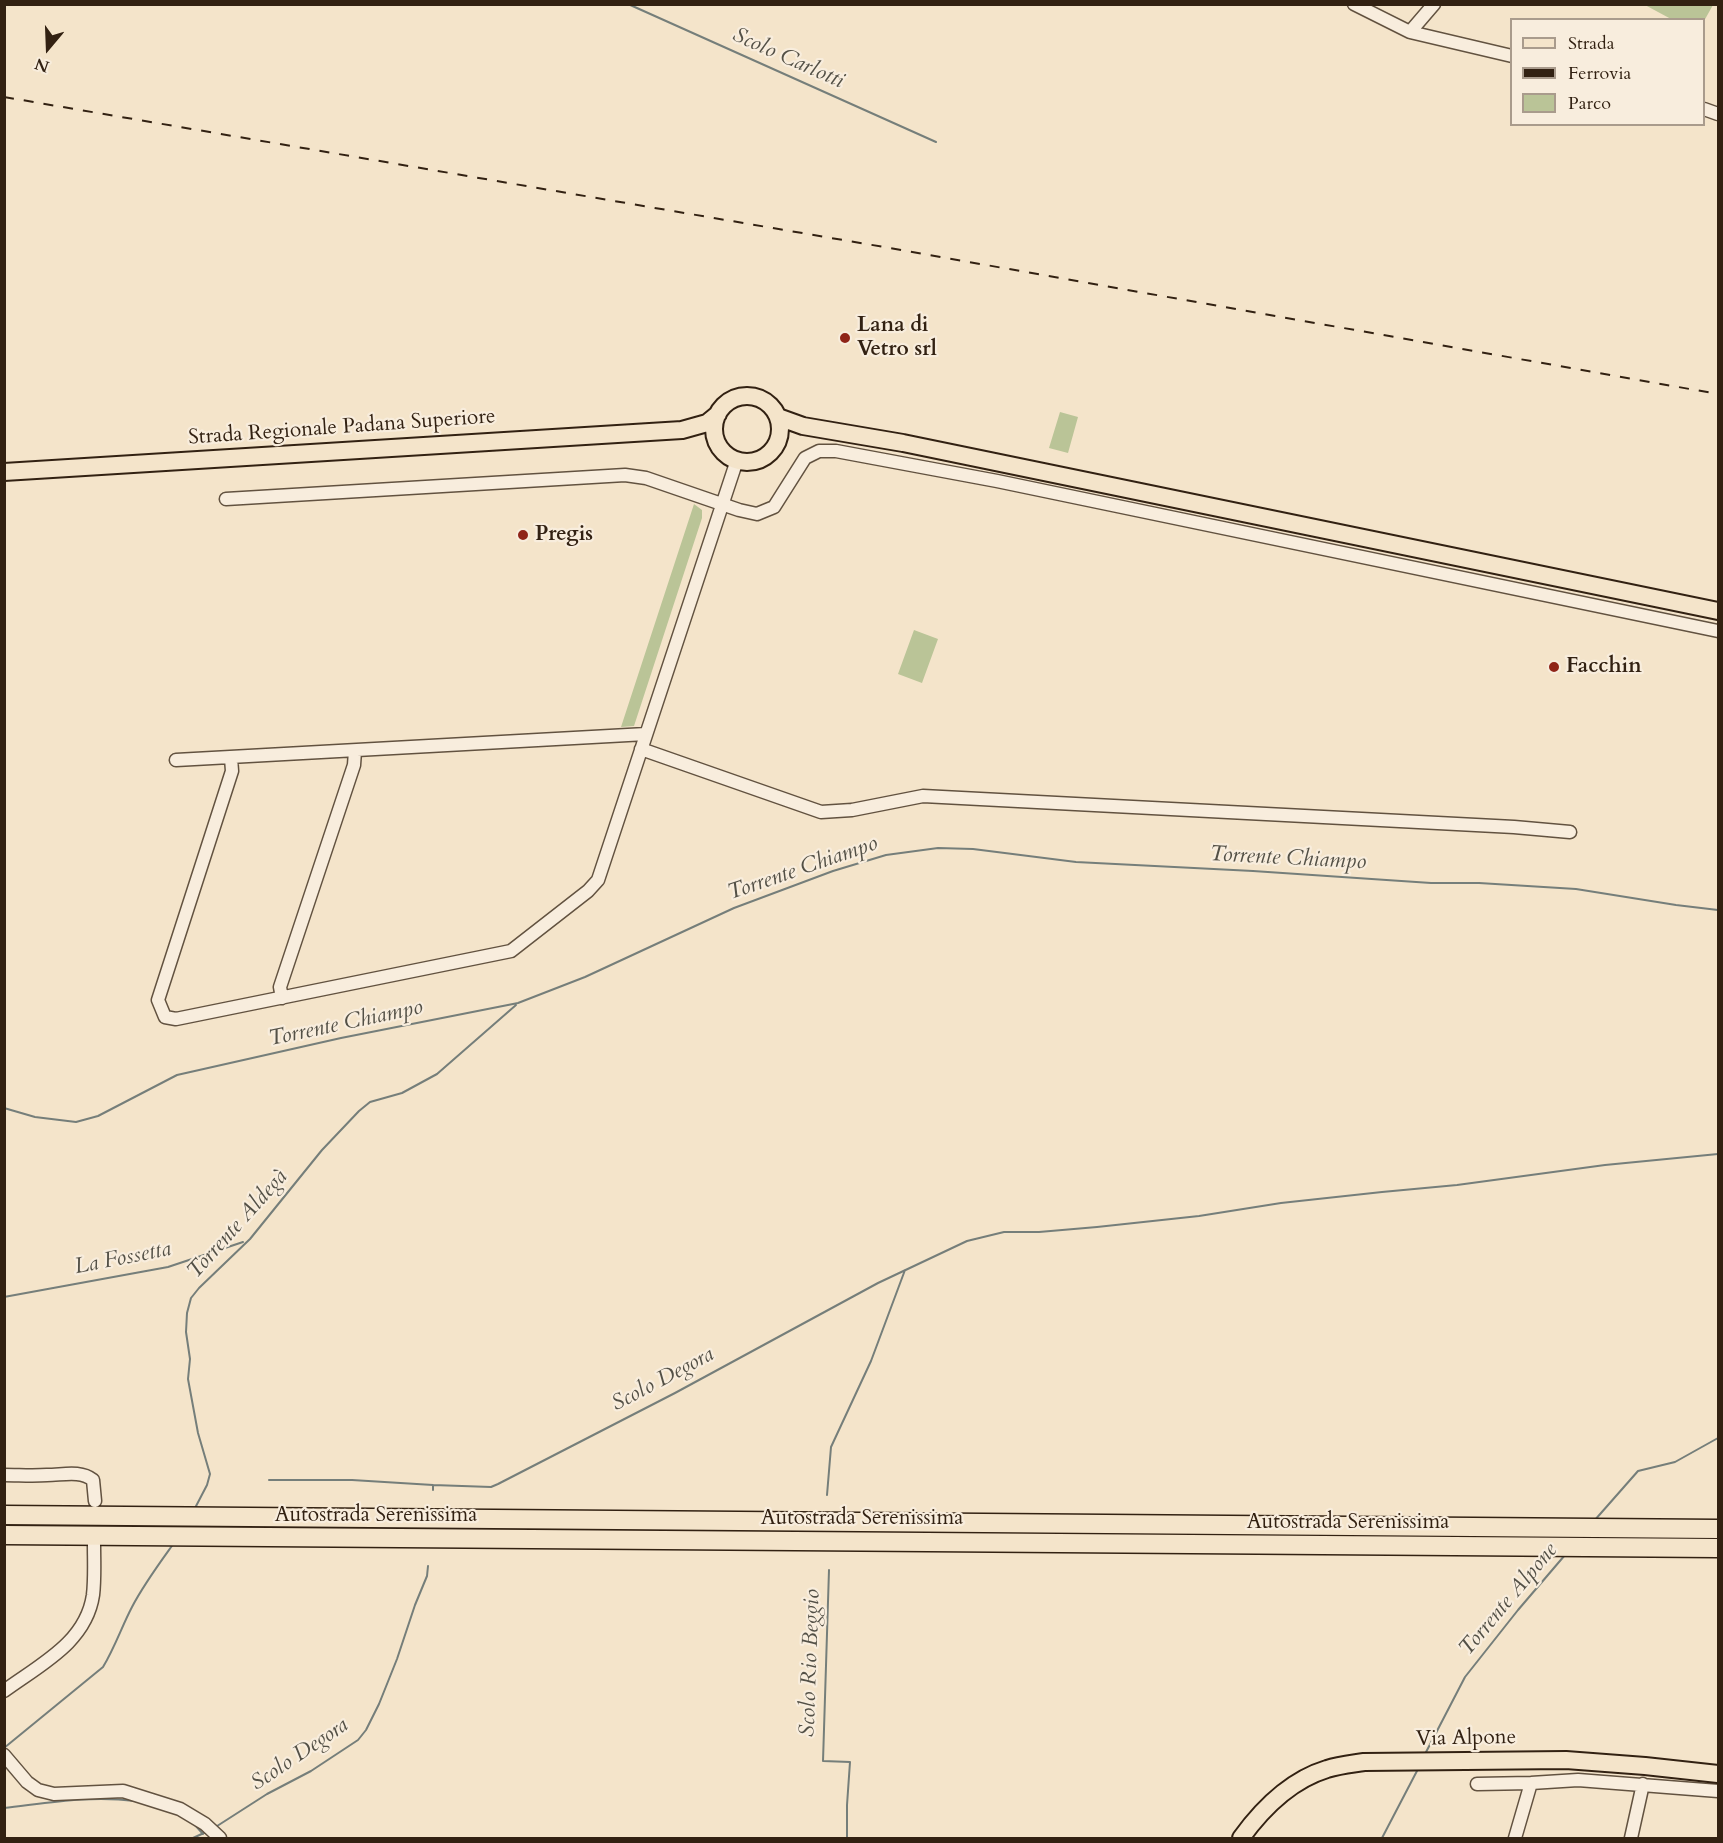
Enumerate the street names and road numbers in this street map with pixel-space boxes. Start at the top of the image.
street label: Strada Regionale Padana Superiore [188,405,496,451]
street label: Autostrada Serenissima [275,1503,477,1529]
street label: Autostrada Serenissima [761,1506,963,1532]
street label: Autostrada Serenissima [1247,1510,1449,1536]
street label: Via Alpone [1416,1726,1516,1752]

